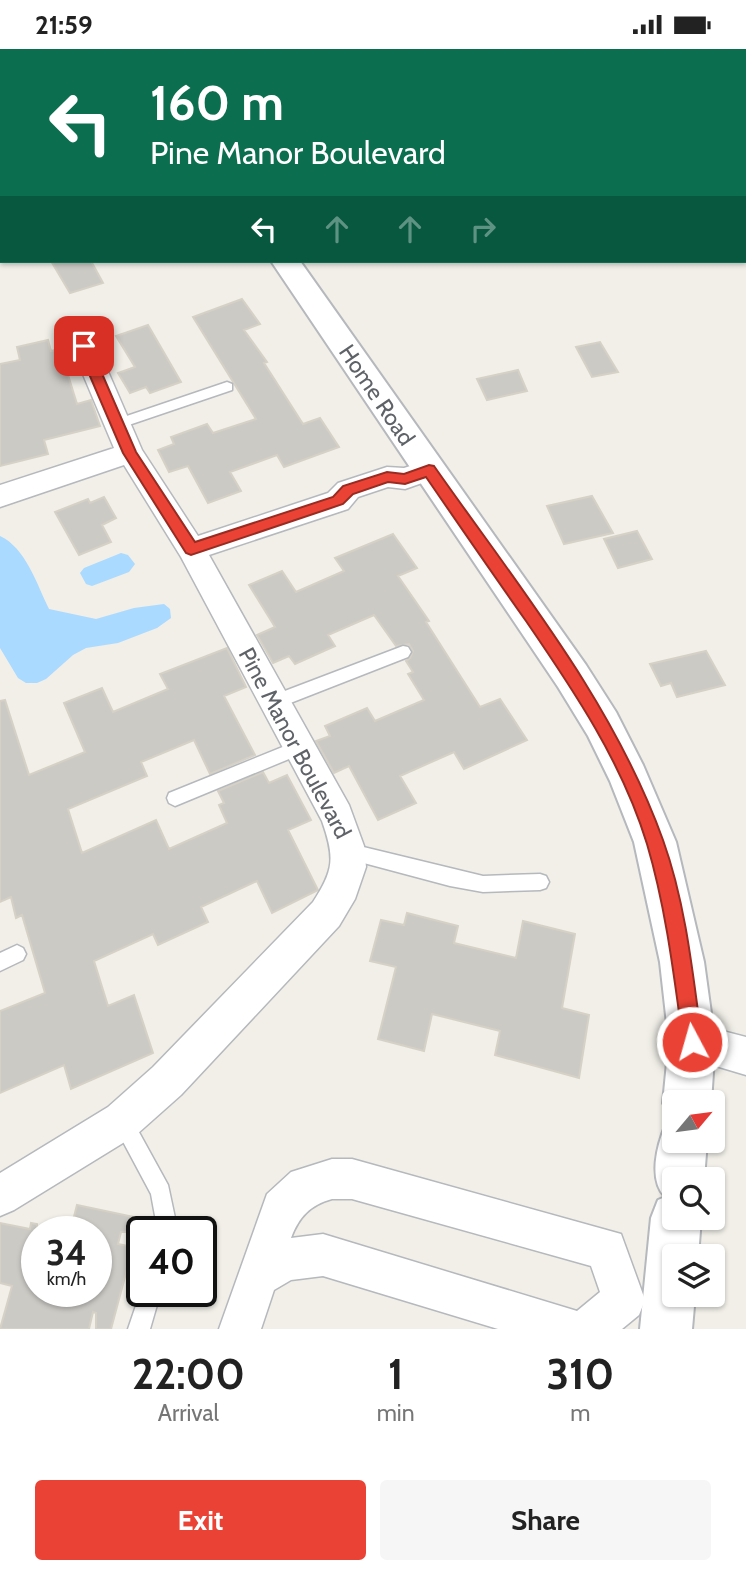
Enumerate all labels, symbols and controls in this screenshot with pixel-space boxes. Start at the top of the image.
text: 21:59 [35,9,93,41]
text: 160 m [150,73,284,132]
icon: left [35,77,126,168]
text: Pine Manor Boulevard [150,133,446,172]
icon: left [245,210,283,248]
icon: ahead [318,210,356,248]
icon: ahead [391,210,429,248]
icon: right [464,210,502,248]
pin [54,316,114,376]
icon: arrive [65,327,103,365]
street label: Home Road [333,339,421,451]
street label: Pine Manor Boulevard [233,643,357,843]
position arrow [655,1005,729,1079]
north arrow [662,1090,724,1153]
map controls [662,1090,725,1307]
button: search [662,1167,725,1230]
speed limit sign: 40 [126,1216,217,1307]
text: 34 [46,1231,87,1274]
button: layers [662,1244,725,1307]
text: km/h [47,1268,86,1290]
text: 22:00 [132,1348,245,1400]
text: 1 [388,1348,403,1400]
text: 310 [546,1348,614,1400]
text: Arrival [158,1399,219,1427]
text: min [377,1399,415,1427]
text: m [570,1399,590,1427]
button: Exit [35,1480,366,1560]
button: Share [380,1480,711,1560]

